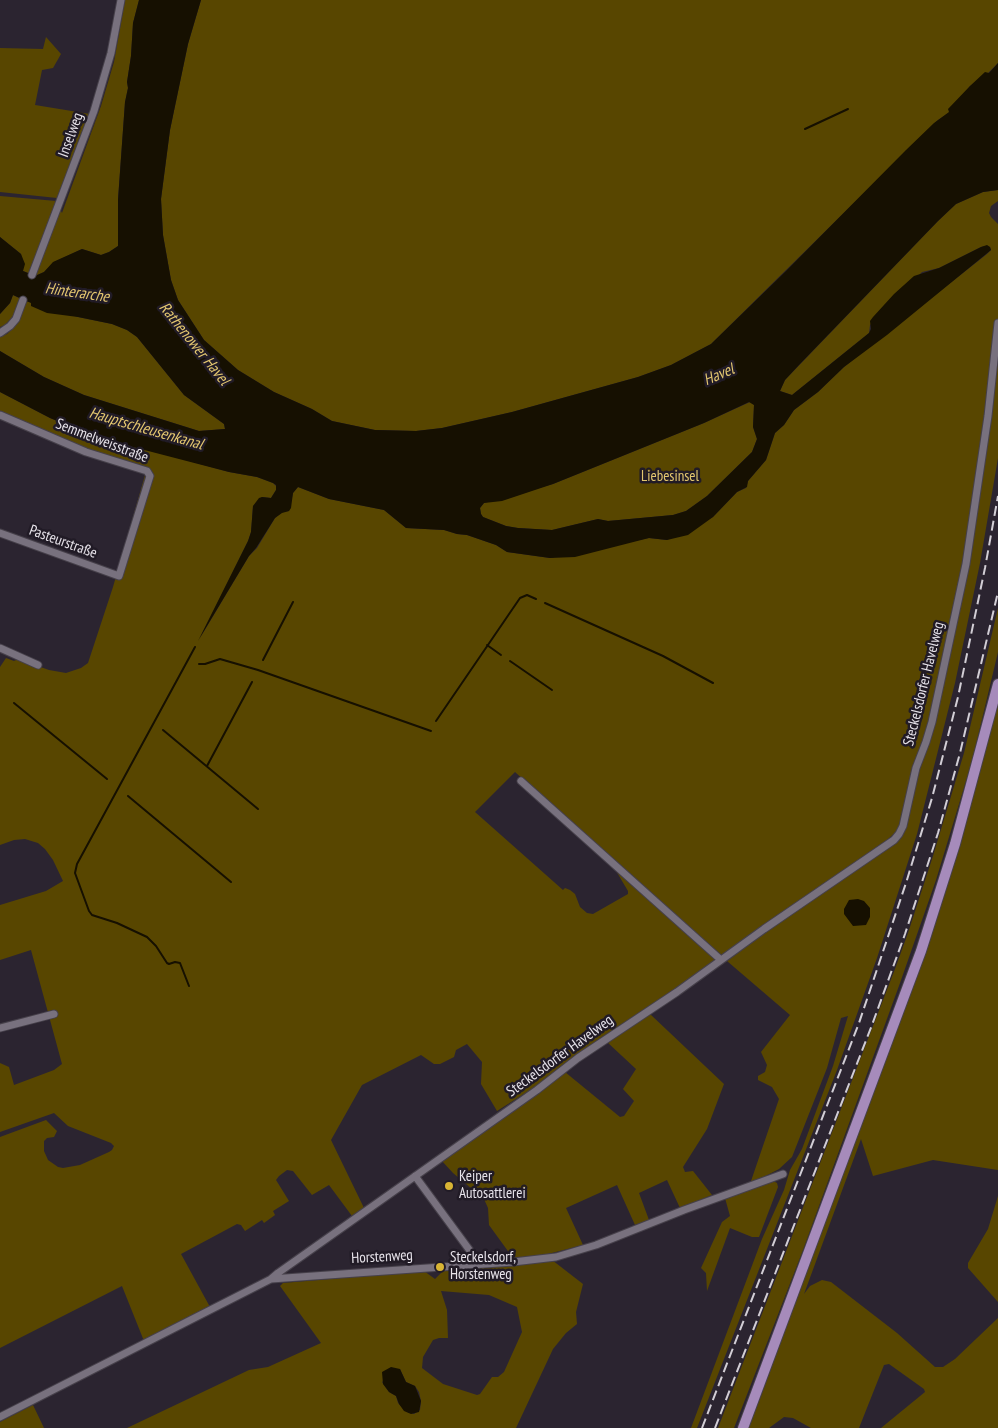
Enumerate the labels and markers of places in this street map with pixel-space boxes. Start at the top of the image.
place label: Keiper Autosattlerei [459,1168,526,1203]
marker: Keiper Autosattlerei [443,1180,455,1192]
place label: Steckelsdorf, Horstenweg [450,1249,516,1284]
marker: Steckelsdorf, Horstenweg [434,1261,446,1273]

